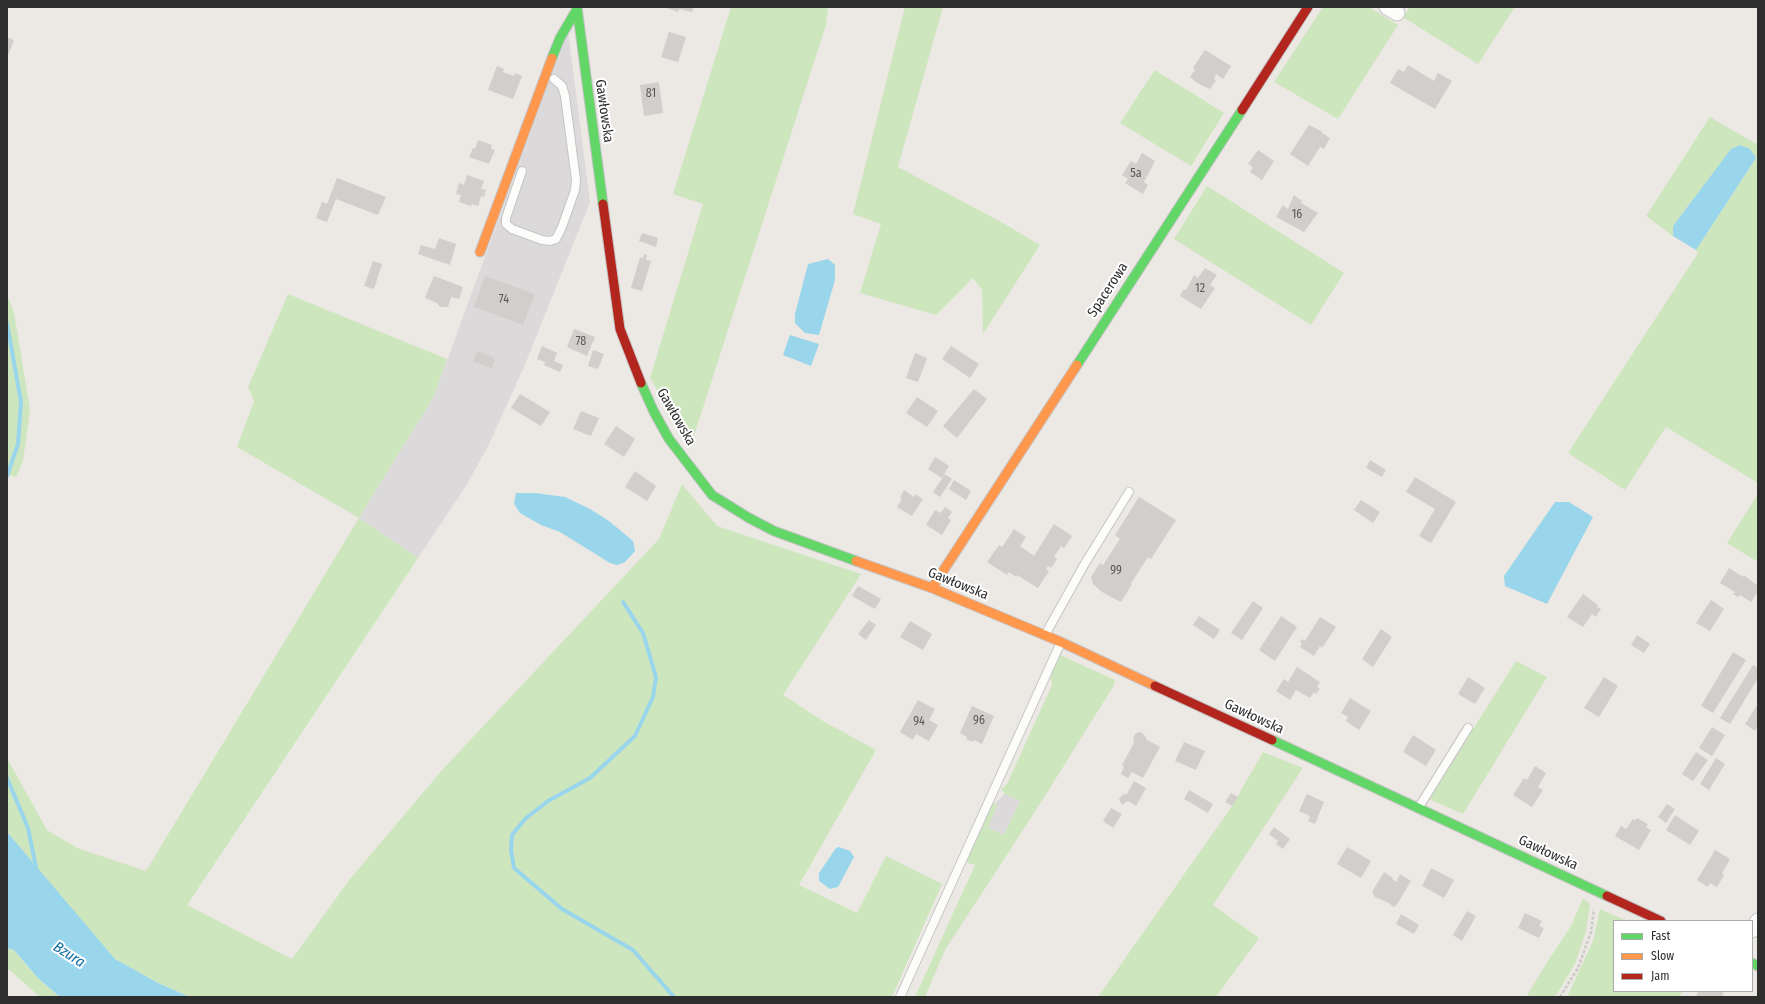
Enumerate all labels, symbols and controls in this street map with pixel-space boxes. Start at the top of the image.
street label: Gawłowska [591,78,617,144]
house number: 81 [646,87,656,101]
house number: 5a [1130,167,1142,181]
house number: 16 [1292,208,1302,222]
street label: Spacerowa [1084,260,1132,320]
house number: 12 [1195,282,1205,296]
house number: 74 [499,293,509,307]
house number: 78 [576,335,586,349]
street label: Gawłowska [653,385,699,449]
street label: Gawłowska [925,564,991,604]
house number: 99 [1110,564,1122,578]
street label: Gawłowska [1222,696,1286,738]
house number: 96 [973,714,985,728]
house number: 94 [913,715,925,729]
street label: Gawłowska [1516,832,1580,874]
legend [1613,920,1753,992]
text: Fast [1651,929,1670,943]
water label: Bzura [50,938,88,972]
text: Slow [1651,949,1674,963]
text: Jam [1651,969,1669,983]

